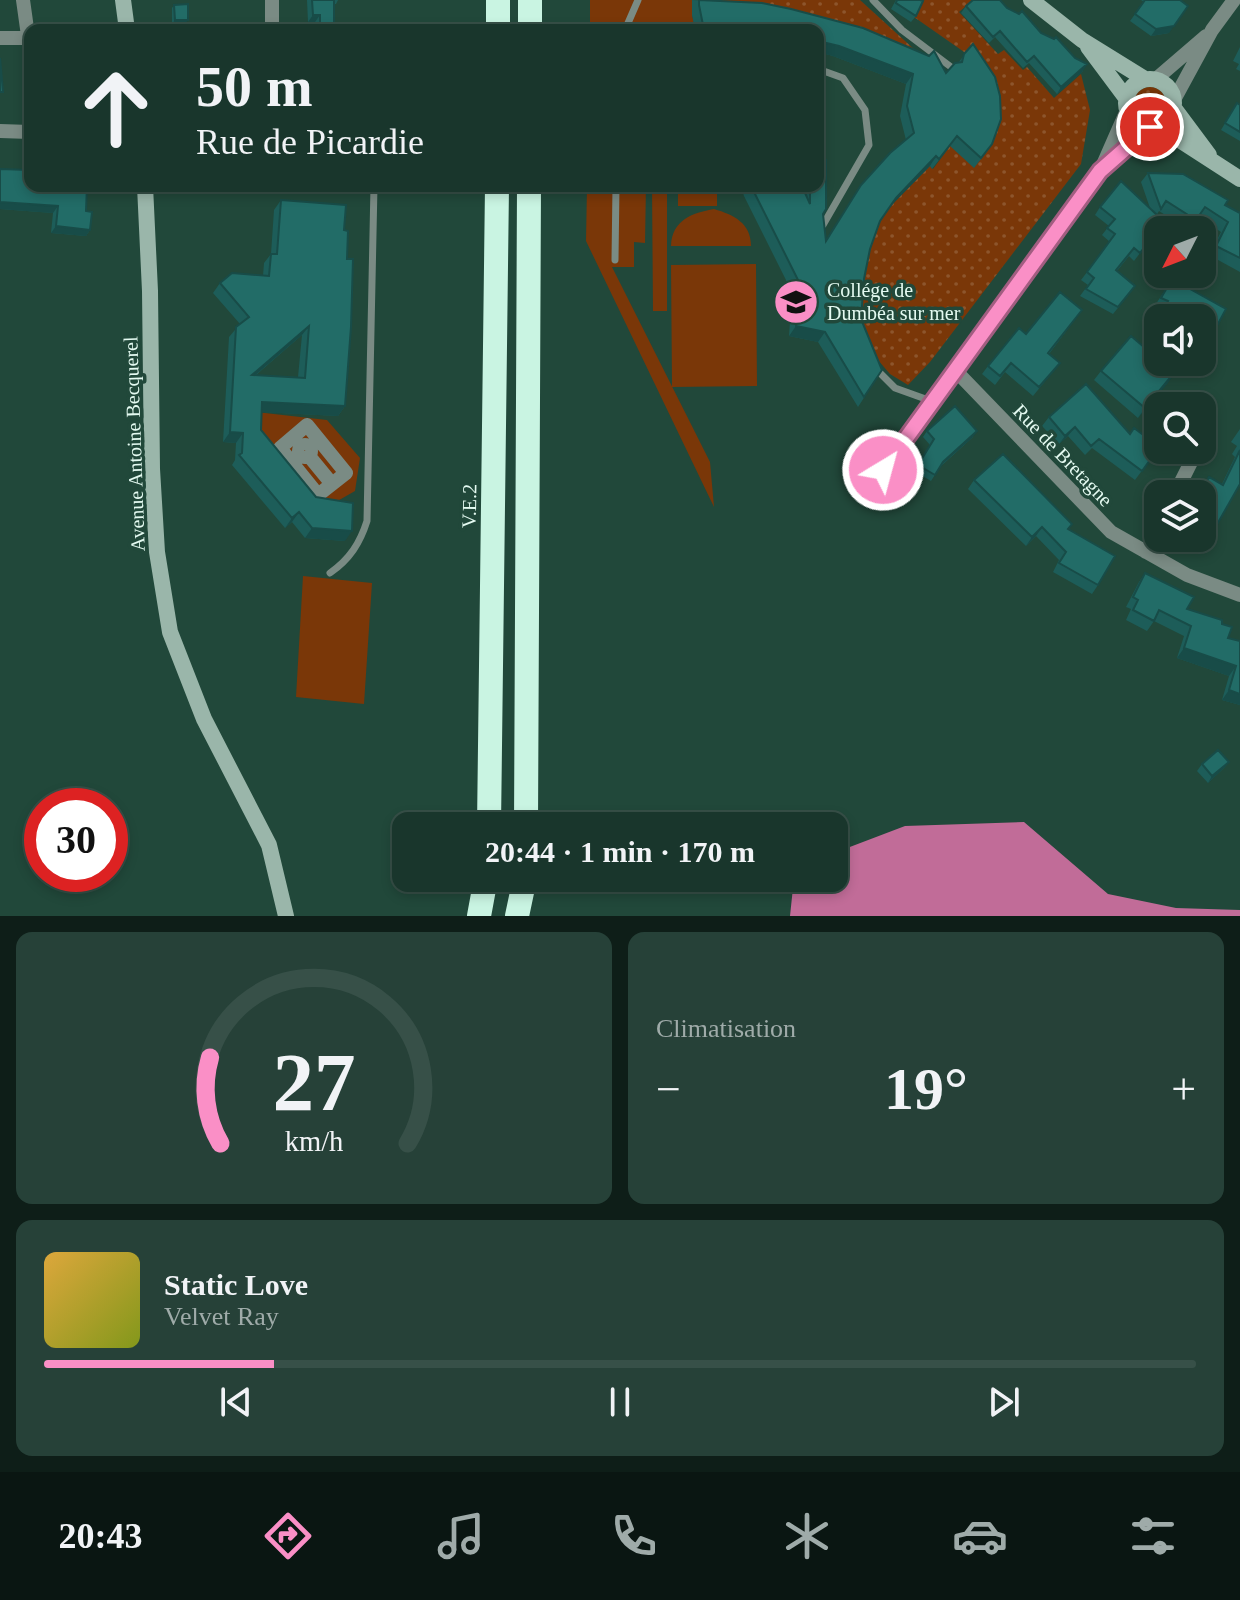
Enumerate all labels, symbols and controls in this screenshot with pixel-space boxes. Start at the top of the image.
icon: ahead [64,56,168,160]
text: 50 m [196,56,313,118]
pin [1116,93,1184,161]
icon: arrive [1128,105,1172,149]
text: Rue de Picardie [196,122,424,162]
north arrow [1144,216,1216,288]
map controls [1144,216,1216,552]
school or university icon: Collége de Dumbéa sur mer [772,278,820,326]
place label: Collége de Dumbéa sur mer [827,279,961,324]
button: sound [1144,304,1216,376]
street label: Avenue Antoine Becquerel [119,336,150,552]
button: search [1144,392,1216,464]
street label: Rue de Bretagne [1008,399,1117,511]
position arrow [841,428,925,512]
button: layers [1144,480,1216,552]
street label: V.E.2 [458,484,480,528]
speed limit sign: 30 [24,788,128,892]
text: 20:44 · 1 min · 170 m [485,835,755,868]
text: Climatisation [656,1014,796,1043]
text: 27 [272,1036,356,1128]
text: 19° [884,1056,968,1122]
text: − [656,1065,681,1114]
text: + [1171,1065,1196,1114]
text: km/h [285,1126,343,1157]
text: Static Love [164,1268,308,1301]
text: Velvet Ray [164,1302,279,1331]
icon: previous [214,1380,258,1424]
icon: pause [598,1380,642,1424]
icon: next [982,1380,1026,1424]
icon: directions [260,1508,316,1564]
icon: music [433,1508,489,1564]
icon: phone [606,1508,662,1564]
icon: climate [779,1508,835,1564]
icon: car [952,1508,1008,1564]
icon: filters [1125,1508,1181,1564]
text: 20:43 [59,1516,143,1556]

